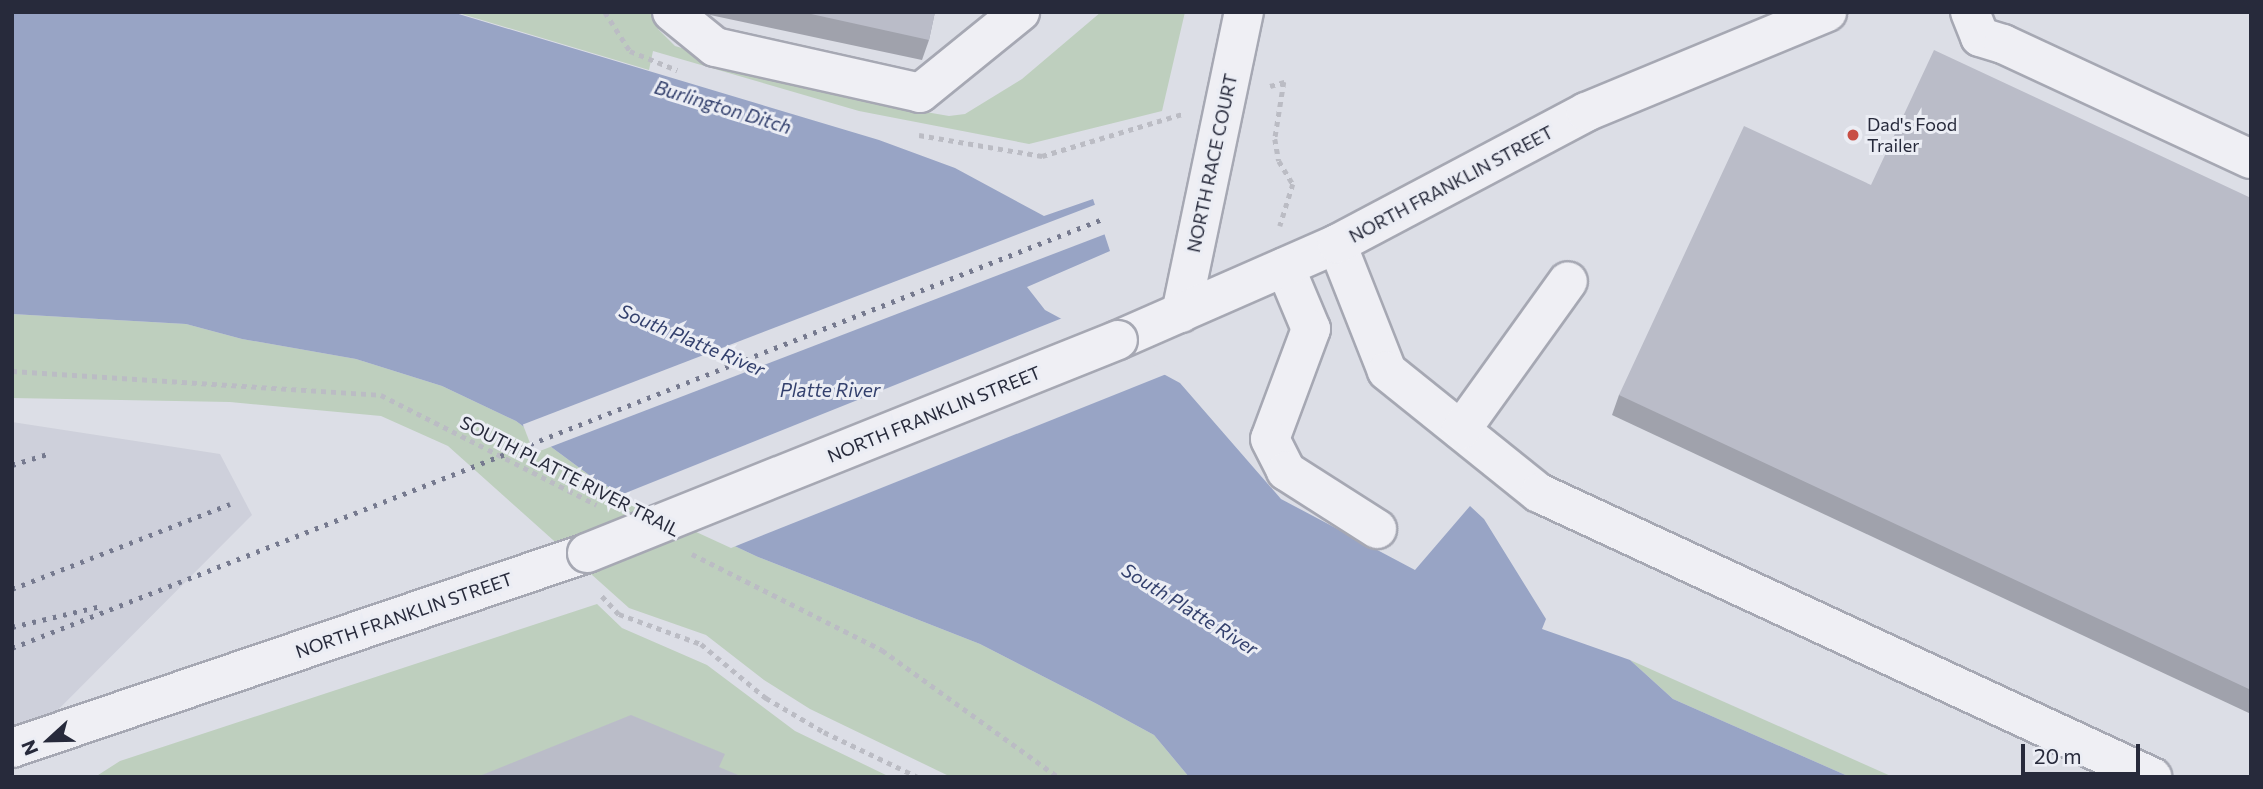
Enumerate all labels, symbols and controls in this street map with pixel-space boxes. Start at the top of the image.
street label: NORTH RACE COURT [1182,72,1242,254]
water label: Burlington Ditch [652,75,794,139]
place label: Dad's Food Trailer [1867,114,1957,156]
street label: NORTH FRANKLIN STREET [1345,121,1557,247]
marker: Dad's Food Trailer [1845,127,1861,143]
water label: South Platte River [616,299,768,381]
street label: NORTH FRANKLIN STREET [824,361,1044,467]
water label: Platte River [780,379,880,401]
street label: SOUTH PLATTE RIVER TRAIL [457,411,683,541]
water label: South Platte River [1118,558,1262,660]
street label: NORTH FRANKLIN STREET [293,568,515,662]
north arrow [14,705,84,775]
scale bar [2025,730,2144,774]
text: N [16,737,42,759]
text: 20 m [2034,743,2082,768]

